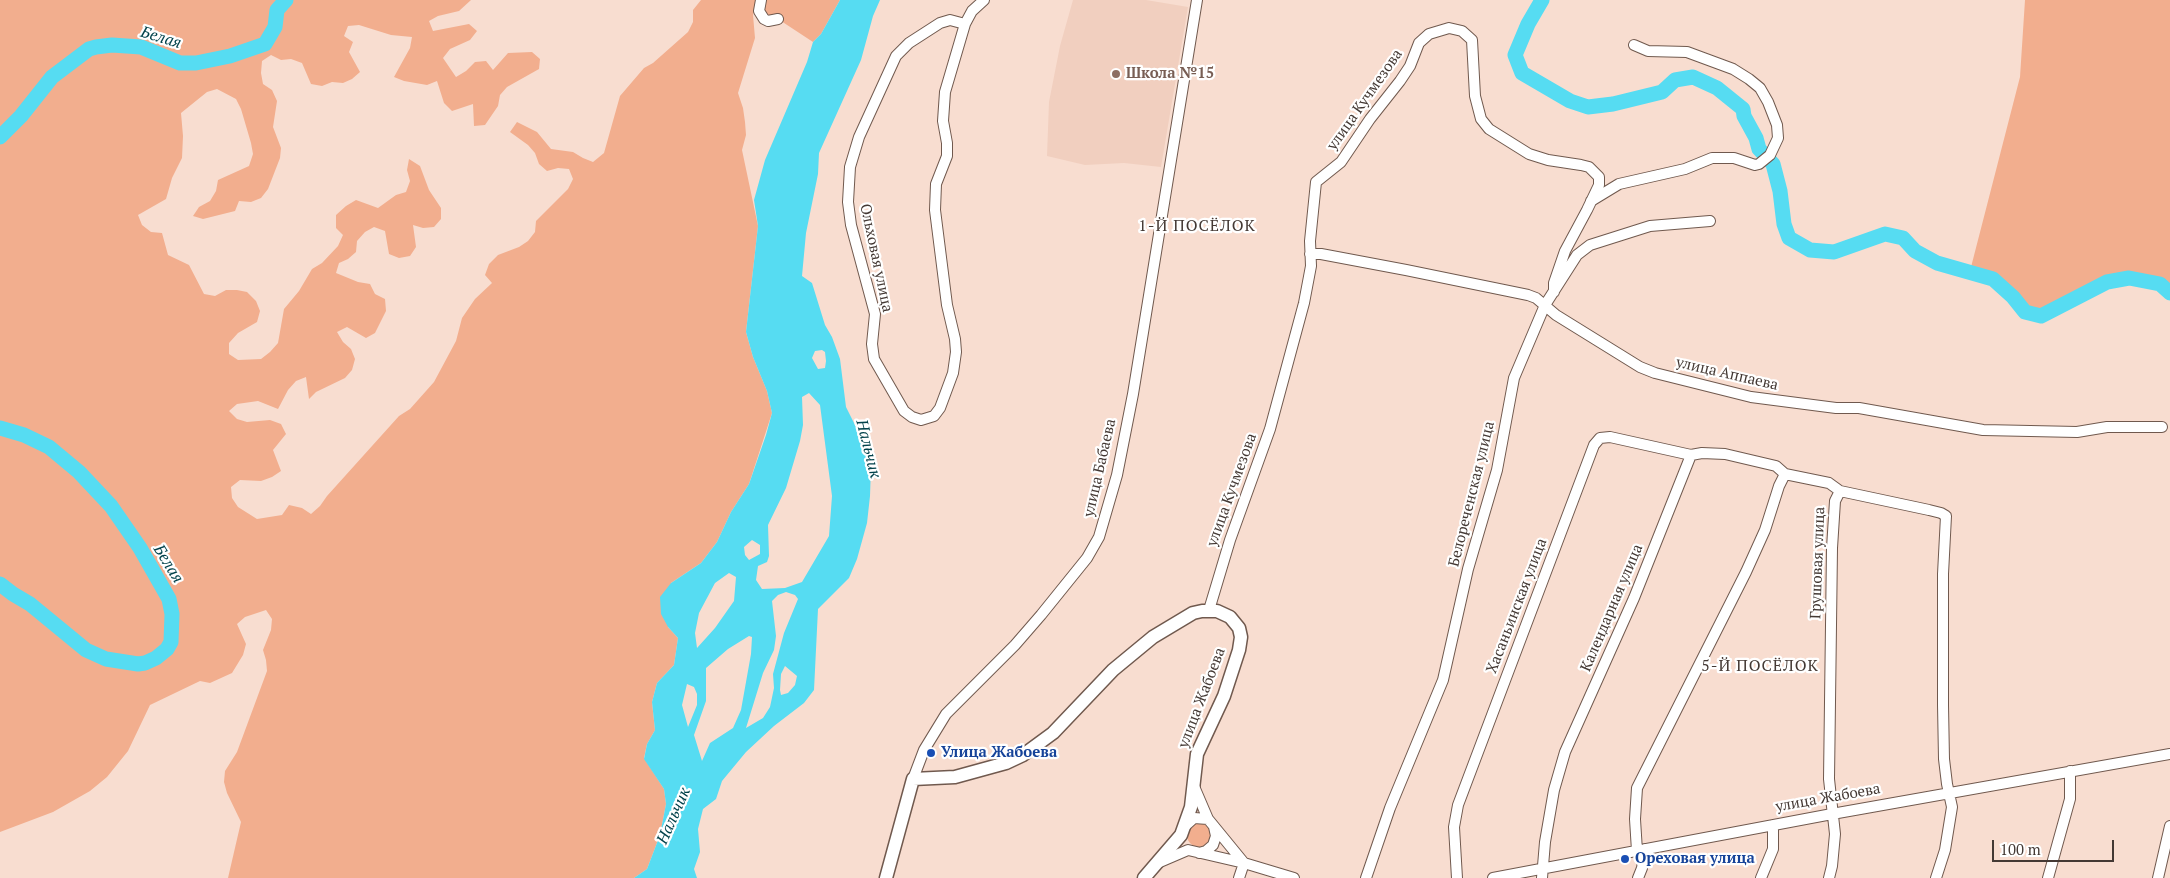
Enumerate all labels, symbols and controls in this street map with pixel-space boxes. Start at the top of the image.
water label: Белая [138,23,184,53]
street label: улица Кучмезова [1323,46,1407,154]
place label: Школа №15 [1126,65,1214,83]
marker: Школа №15 [1110,68,1122,80]
street label: Ольховая улица [856,202,896,314]
district label: 1-Й ПОСЁЛОК [1137,216,1257,236]
street label: улица Аппаева [1674,354,1780,394]
water label: Нальчик [851,417,885,481]
street label: улица Бабаева [1080,417,1120,519]
street label: Белореченская улица [1445,419,1499,569]
street label: улица Кучмезова [1203,431,1261,549]
street label: Грушовая улица [1807,507,1829,619]
street label: Хасаньинская улица [1483,536,1551,676]
water label: Белая [149,541,187,587]
street label: Календарная улица [1577,542,1647,674]
street label: улица Жабоева [1175,645,1229,751]
district label: 5-Й ПОСЁЛОК [1700,656,1820,676]
place label: Улица Жабоева [941,744,1057,762]
marker: Улица Жабоева [925,747,937,759]
street label: улица Жабоева [1774,780,1882,816]
water label: Нальчик [653,785,695,847]
scale bar [1995,830,2118,862]
text: 100 m [2000,839,2041,859]
place label: Ореховая улица [1635,850,1755,868]
marker: Ореховая улица [1619,853,1631,865]

